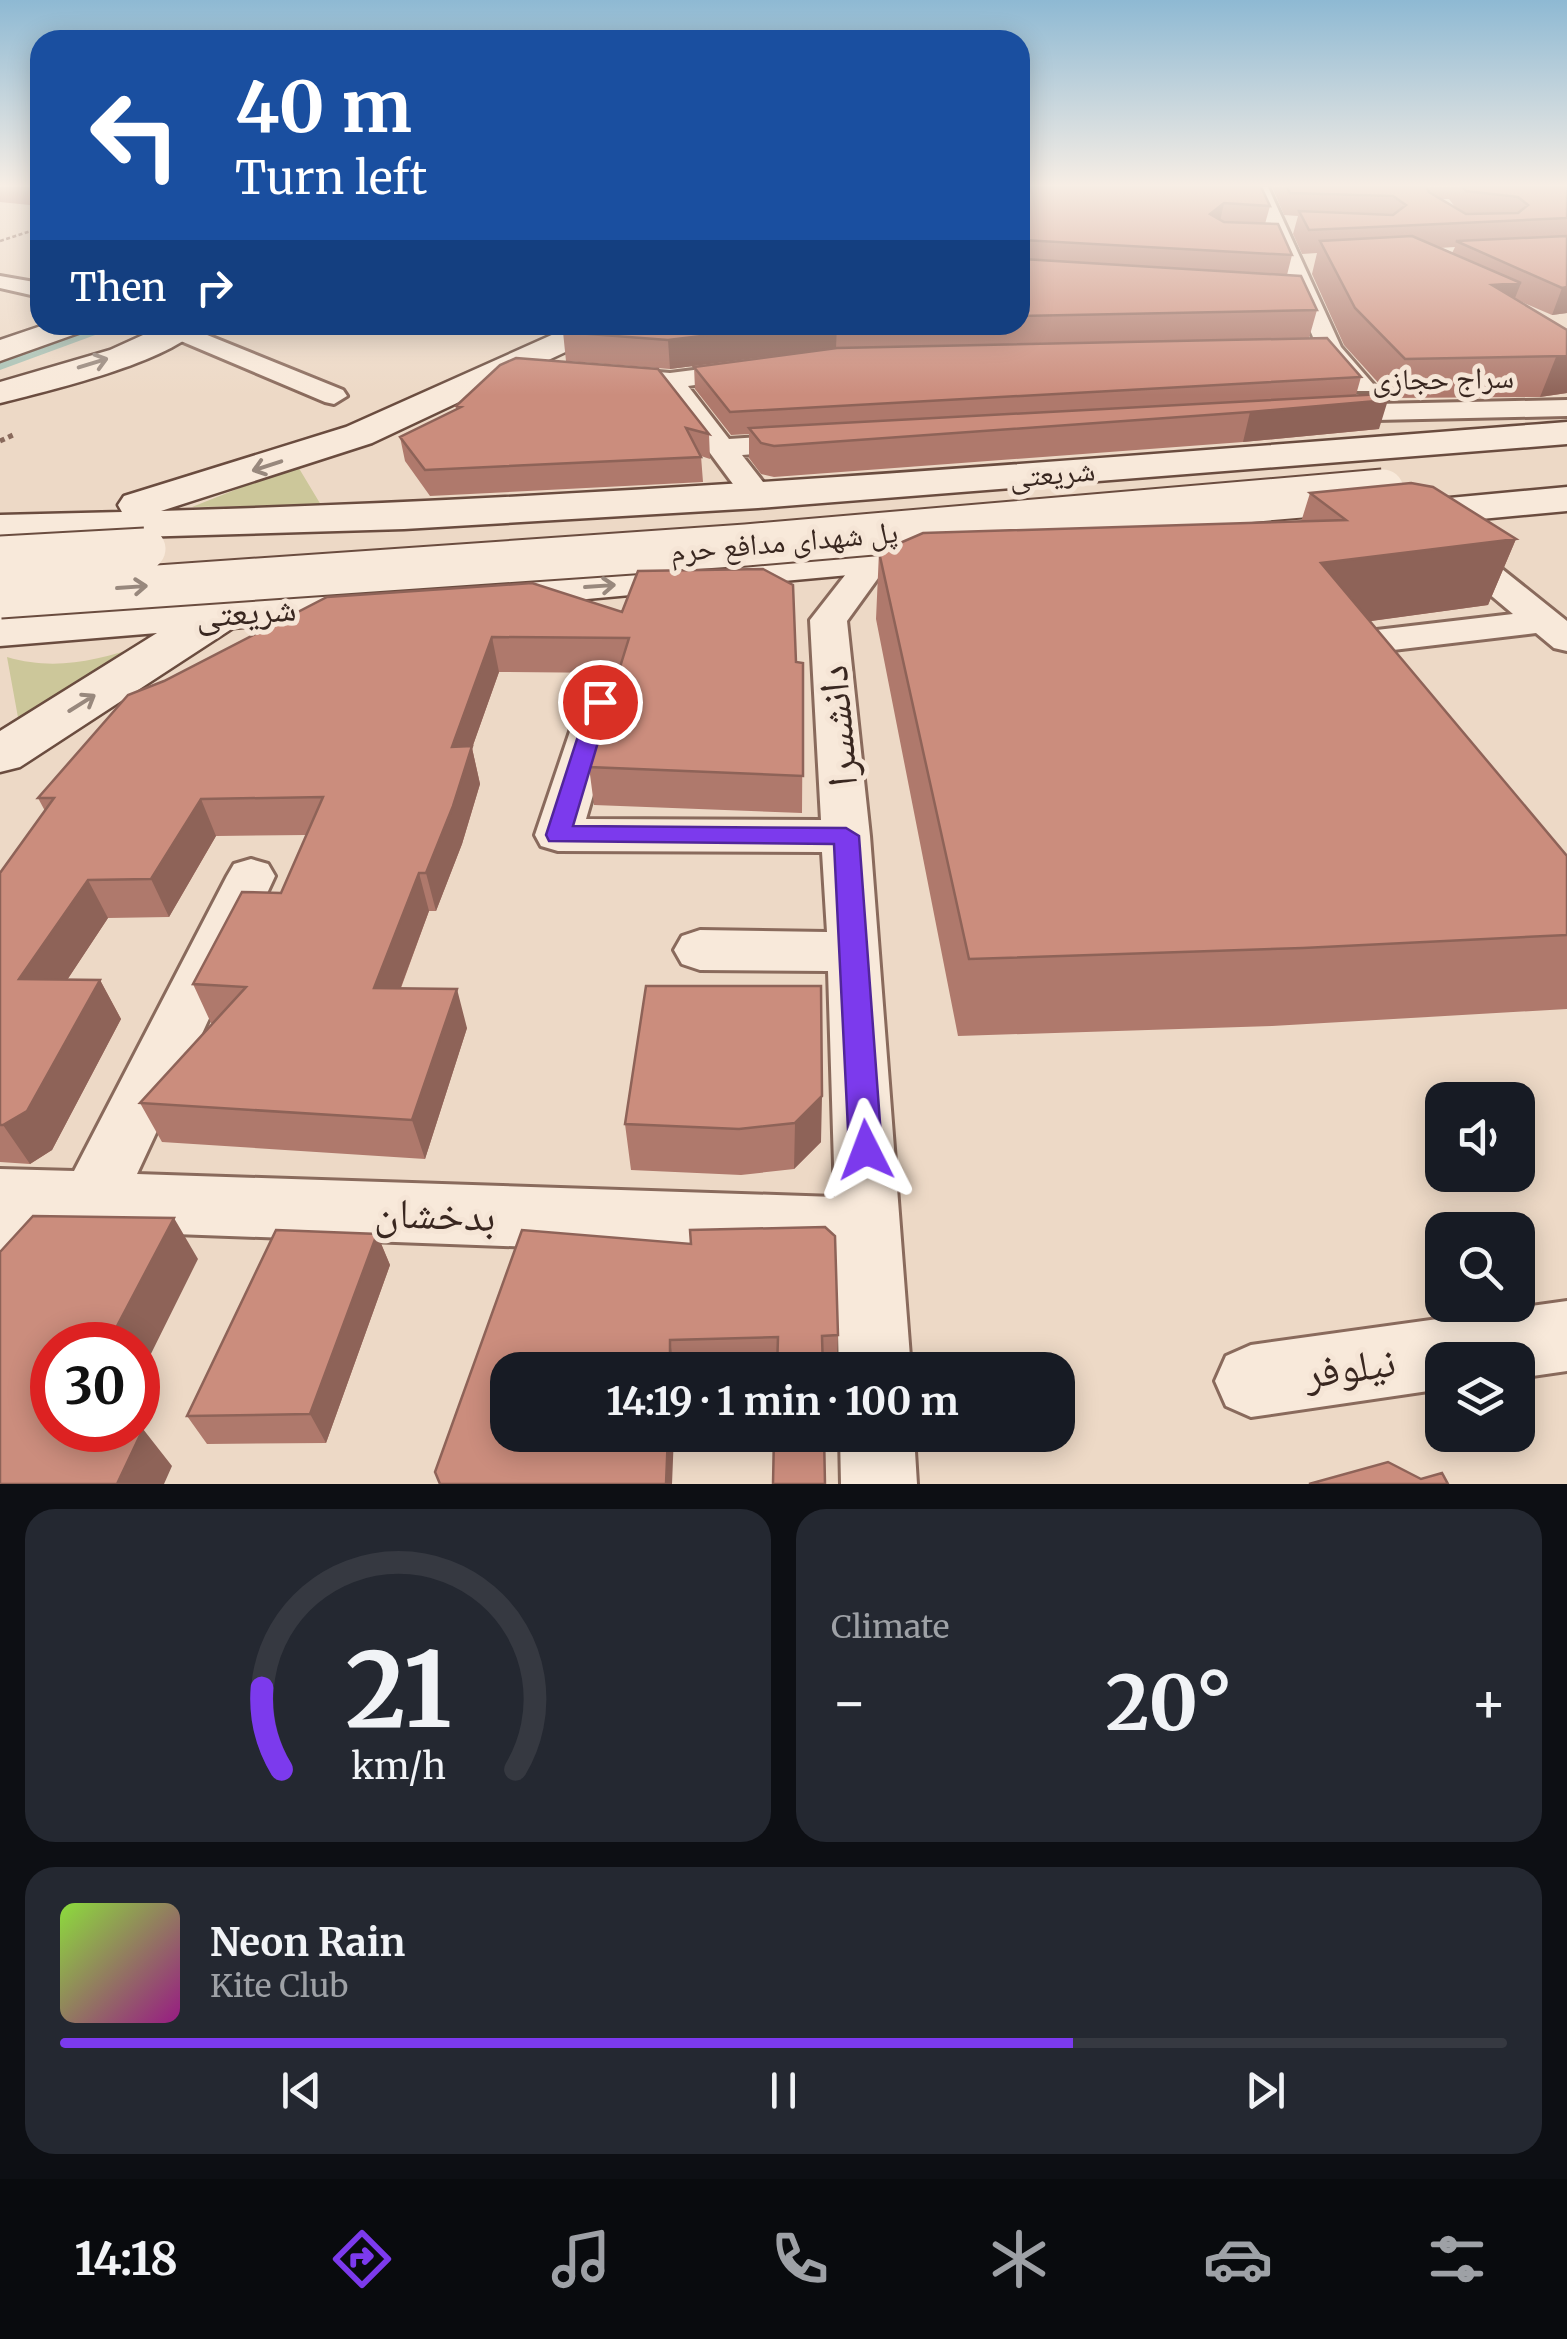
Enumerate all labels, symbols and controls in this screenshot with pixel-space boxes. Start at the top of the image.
text: 40 m [235,63,412,151]
icon: left [70,70,200,200]
text: Turn left [235,150,427,206]
icon: right [187,260,242,315]
text: Then [70,264,167,311]
one-way arrow [77,353,108,371]
street label: سراج حجازی [1372,358,1514,399]
street label: شریعتی [1008,450,1096,496]
one-way arrow [252,458,283,476]
street label: پل شهدای مدافع حرم [669,512,899,571]
one-way arrow [584,576,616,595]
one-way arrow [116,578,148,597]
street label: شریعتی [194,587,298,637]
pin [558,660,643,745]
street label: دانشسرا [806,663,868,789]
icon: arrive [573,675,628,730]
one-way arrow [68,693,96,713]
map controls [1425,1082,1535,1452]
button: sound [1425,1082,1535,1192]
position arrow [814,1098,918,1202]
street label: بدخشان [373,1186,497,1242]
button: search [1425,1212,1535,1322]
speed limit sign: 30 [30,1322,160,1452]
street label: نیلوفر [1300,1335,1399,1399]
button: layers [1425,1342,1535,1452]
text: 14:19 · 1 min · 100 m [606,1378,959,1425]
text: Climate [831,1607,949,1647]
text: 21 [345,1625,451,1755]
text: 20° [1105,1656,1233,1750]
text: − [831,1668,868,1737]
text: + [1470,1668,1507,1737]
text: km/h [351,1744,445,1789]
text: Neon Rain [210,1919,405,1966]
text: Kite Club [210,1966,348,2006]
icon: previous [274,2063,329,2118]
icon: pause [756,2063,811,2118]
icon: next [1238,2063,1293,2118]
icon: directions [327,2224,397,2294]
icon: music [546,2224,616,2294]
icon: phone [765,2224,835,2294]
icon: climate [984,2224,1054,2294]
icon: car [1203,2224,1273,2294]
icon: filters [1422,2224,1492,2294]
text: 14:18 [75,2231,178,2287]

